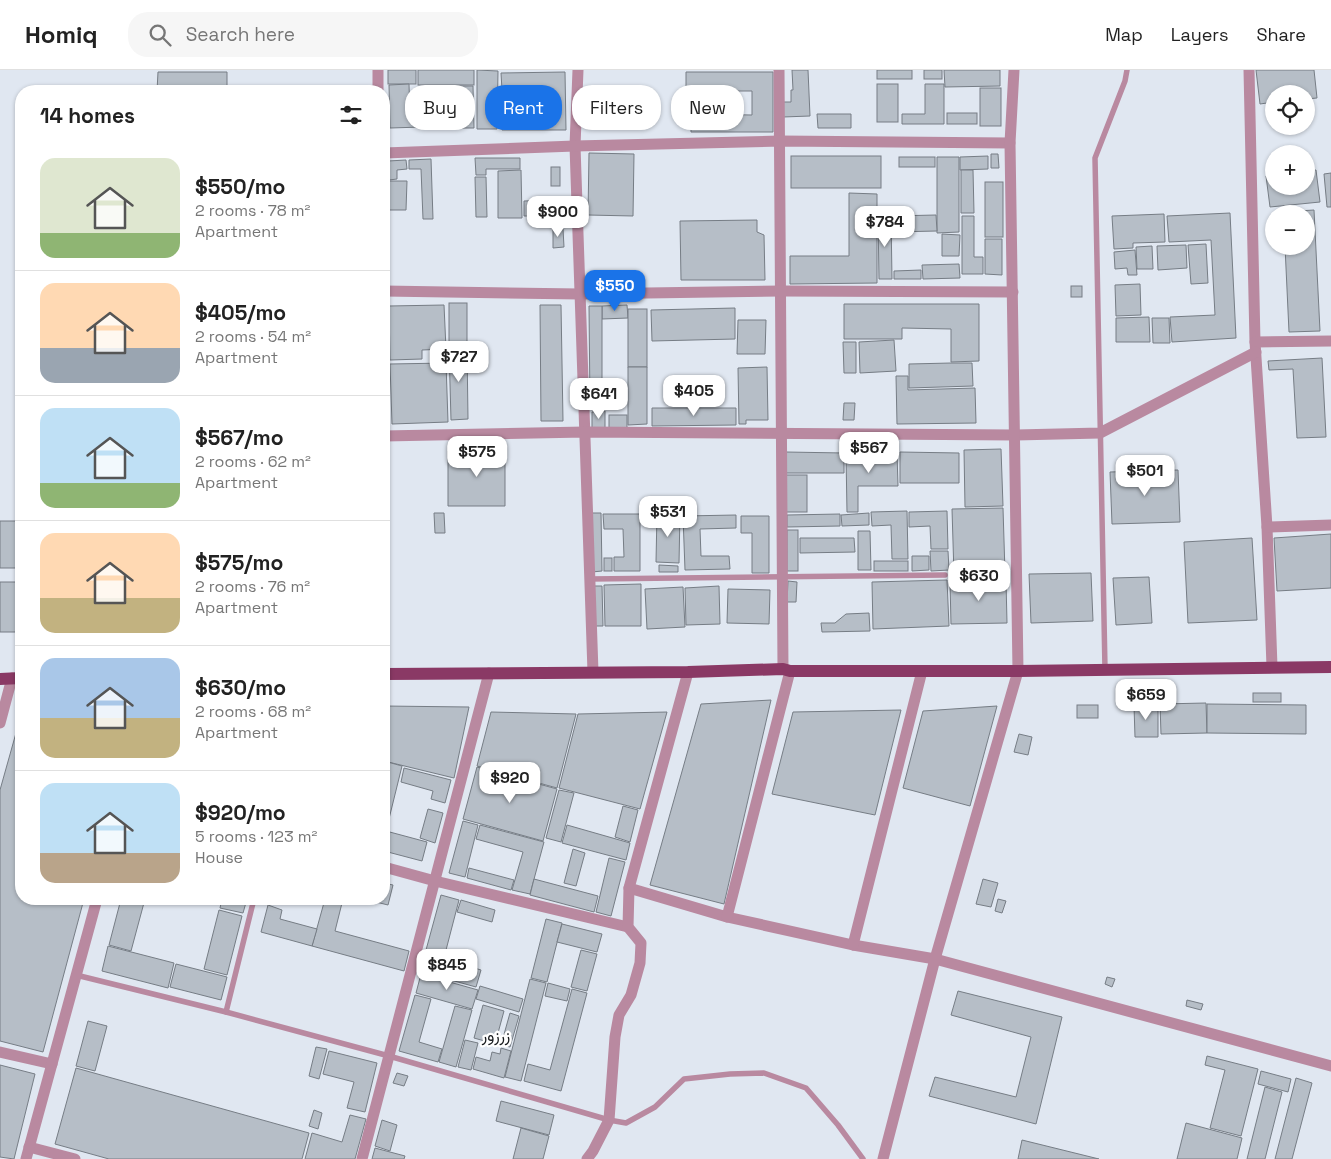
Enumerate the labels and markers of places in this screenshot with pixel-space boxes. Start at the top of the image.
pin: $900 [528,196,588,238]
pin: $784 [855,206,915,248]
pin: $550 [585,270,645,312]
pin: $727 [429,340,489,383]
pin: $405 [664,374,724,417]
pin: $641 [569,378,629,420]
pin: $567 [839,432,899,474]
pin: $575 [447,436,507,478]
pin: $501 [1115,454,1175,497]
pin: $531 [638,496,698,538]
pin: $630 [949,560,1009,602]
pin: $659 [1116,678,1176,721]
pin: $920 [480,762,540,804]
pin: $845 [417,948,477,991]

